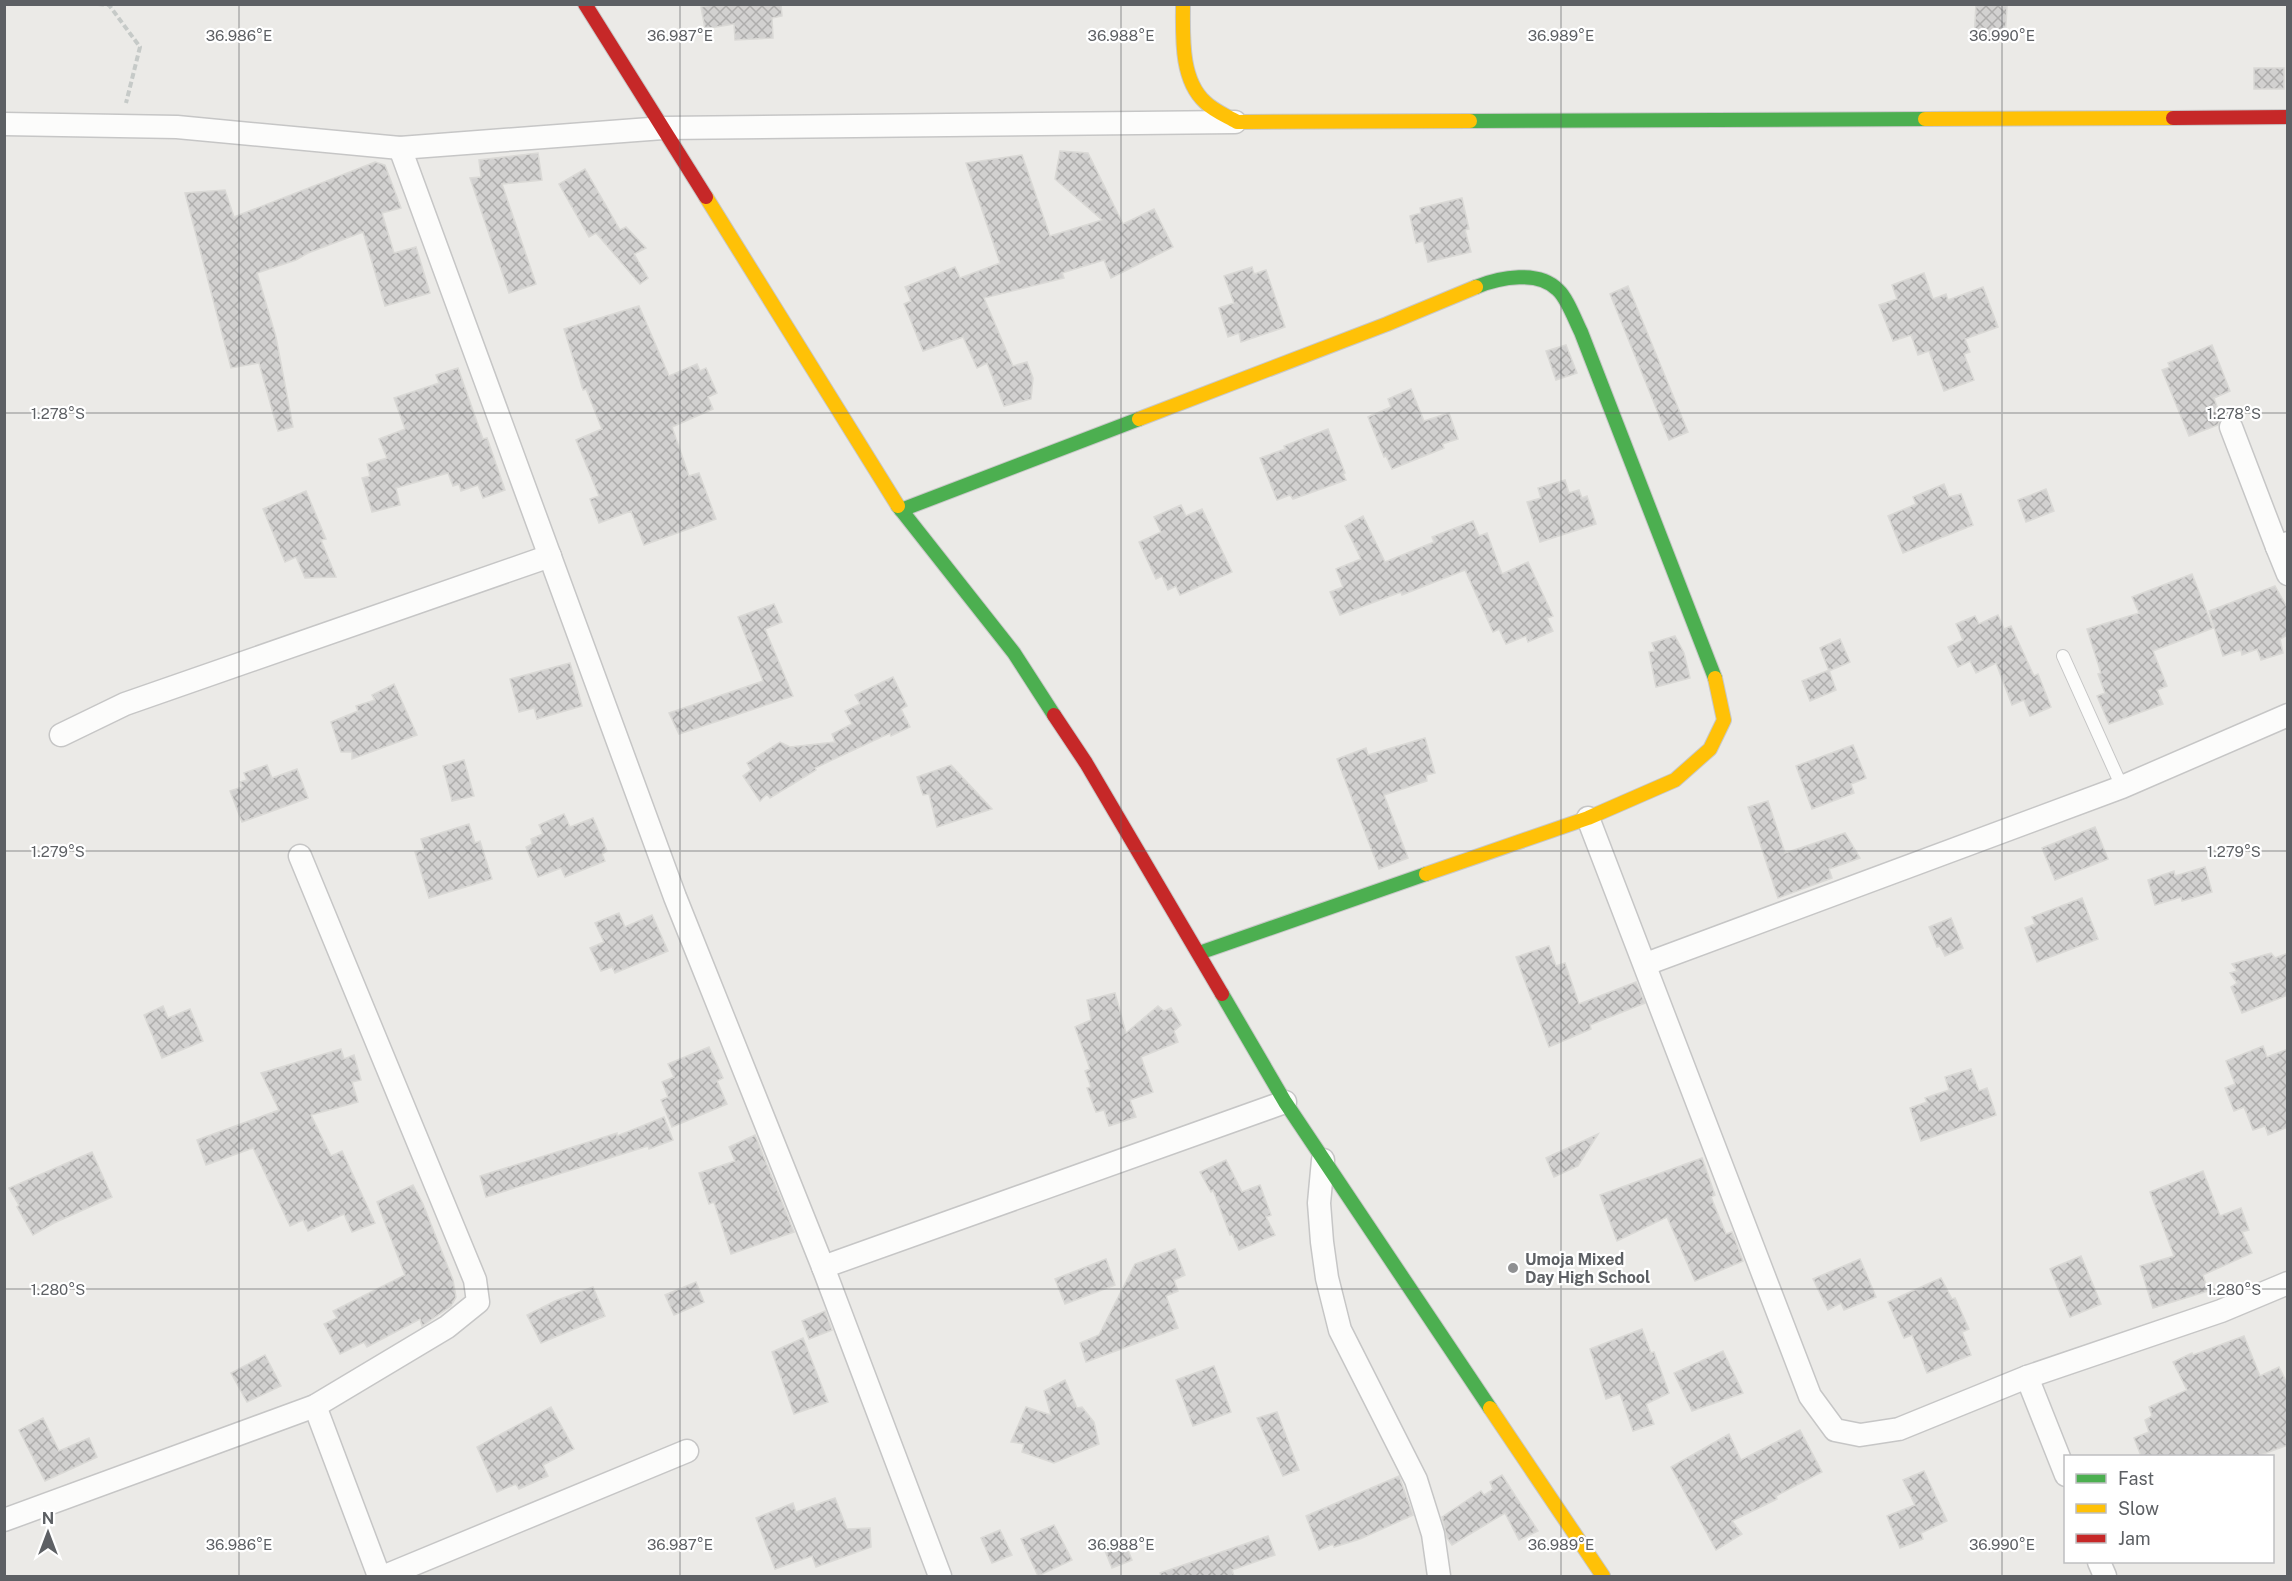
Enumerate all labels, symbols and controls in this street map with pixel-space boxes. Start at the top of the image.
text: 36.986°E [206,27,272,44]
text: 36.987°E [647,27,713,44]
text: 36.988°E [1088,27,1154,44]
text: 36.989°E [1528,27,1594,44]
text: 36.990°E [1969,27,2035,44]
text: 1.278°S [31,405,85,422]
text: 1.278°S [2207,405,2261,422]
text: 1.279°S [31,843,85,860]
text: 1.279°S [2207,843,2261,860]
place label: Umoja Mixed Day High School [1525,1250,1650,1287]
marker: Umoja Mixed Day High School [1506,1261,1520,1275]
text: 1.280°S [31,1281,85,1298]
text: 1.280°S [2207,1281,2261,1298]
legend [2064,1455,2274,1563]
text: Fast [2118,1468,2154,1489]
text: Slow [2118,1498,2159,1519]
north arrow [18,1503,78,1563]
text: N [42,1509,54,1528]
text: Jam [2118,1528,2151,1549]
text: 36.986°E [206,1536,272,1553]
text: 36.987°E [647,1536,713,1553]
text: 36.988°E [1088,1536,1154,1553]
text: 36.989°E [1528,1536,1594,1553]
text: 36.990°E [1969,1536,2035,1553]

